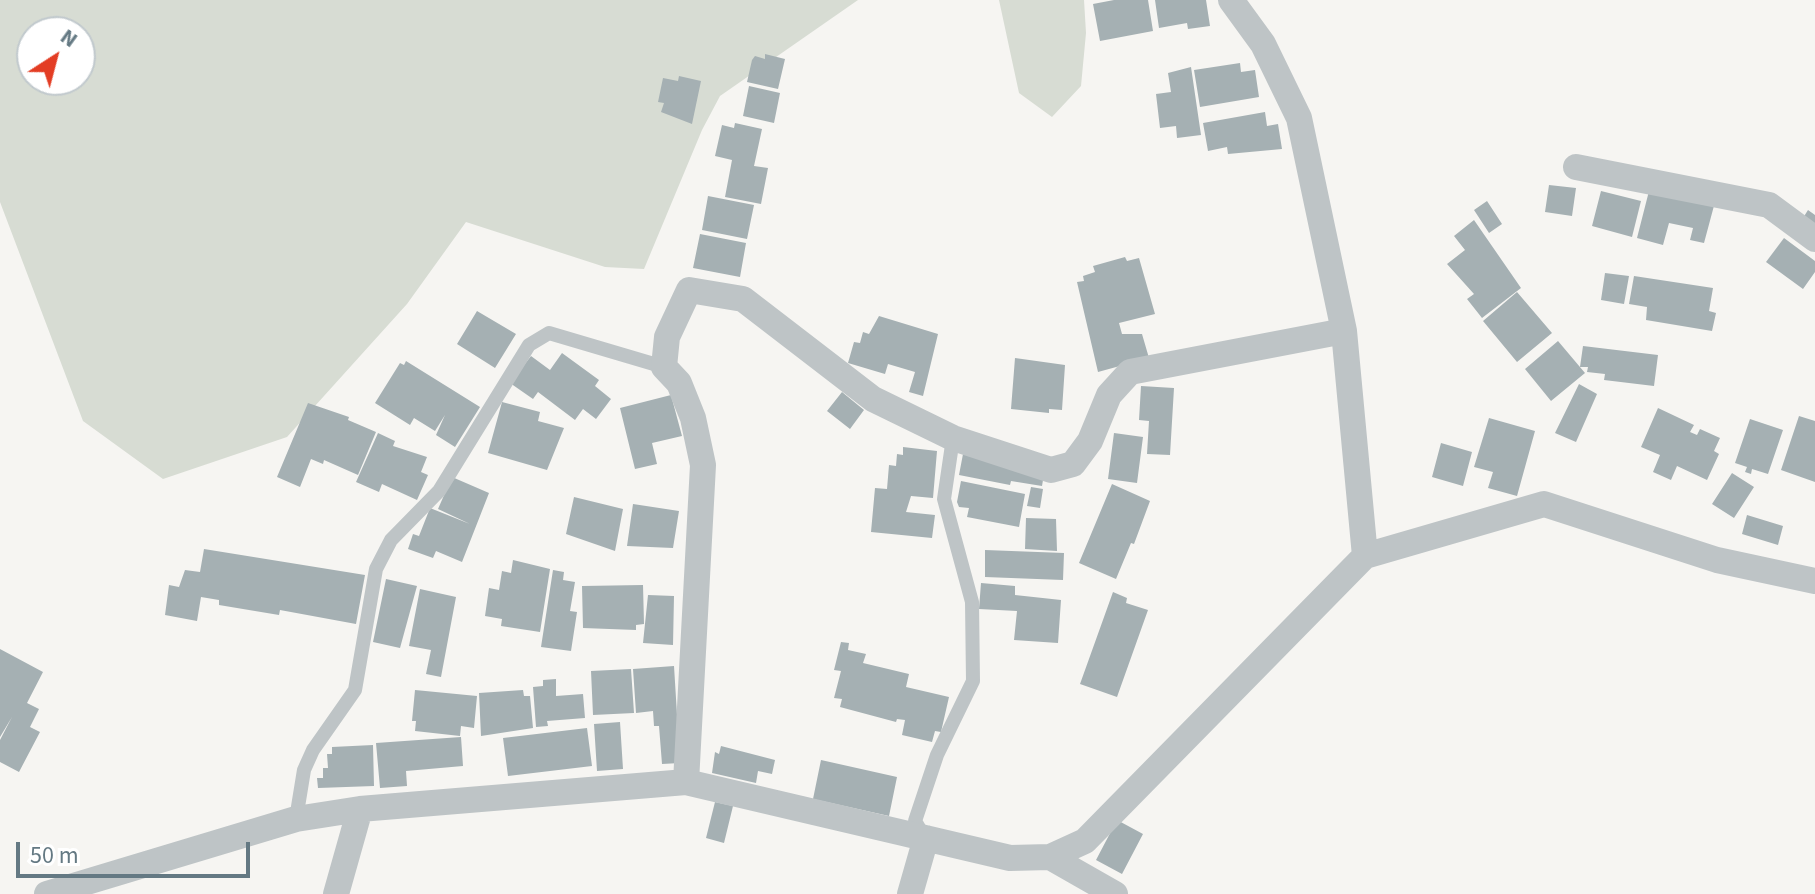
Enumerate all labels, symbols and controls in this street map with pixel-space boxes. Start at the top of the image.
north arrow [16,16,96,96]
text: N [54,21,84,55]
scale bar [20,826,254,876]
text: 50 m [30,838,79,873]

